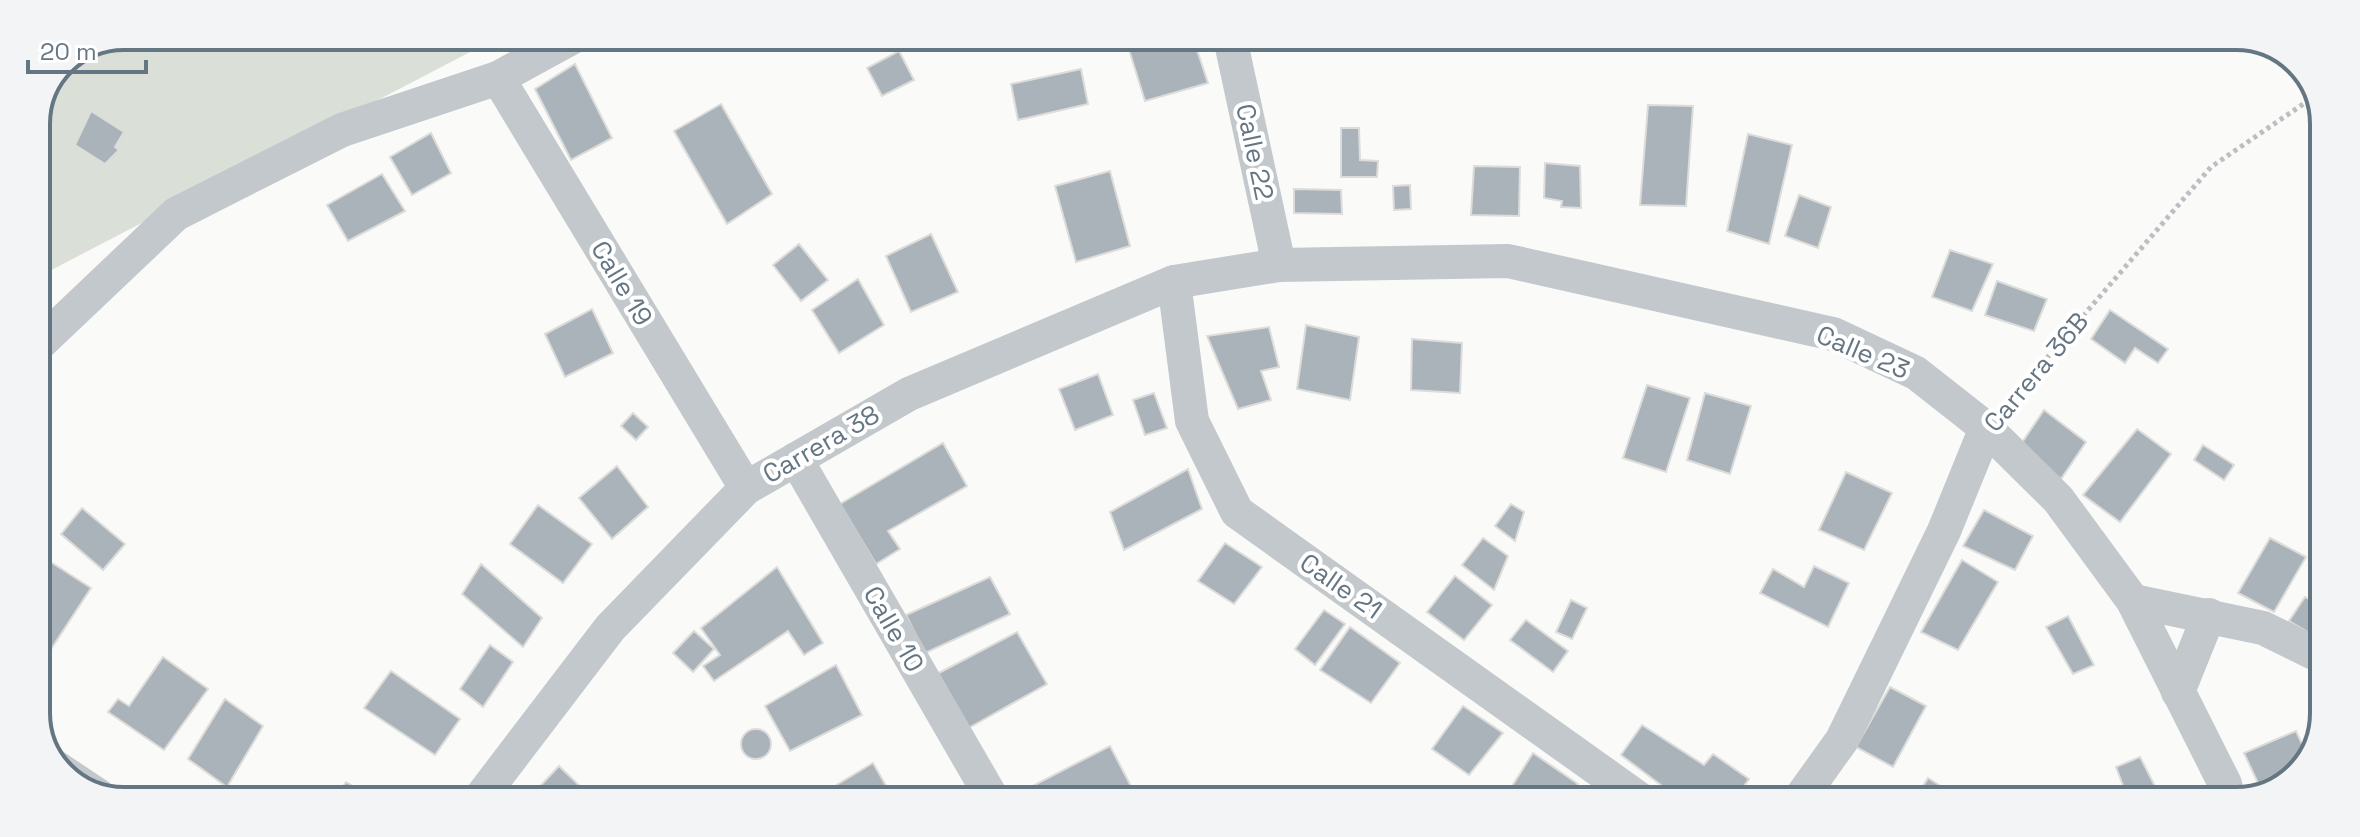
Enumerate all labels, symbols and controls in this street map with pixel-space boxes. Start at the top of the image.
scale bar [28,24,146,74]
text: 20 m [40,36,97,67]
street label: Calle 22 [1228,101,1282,203]
street label: Calle 19 [583,234,661,332]
street label: Carrera 36B [1976,305,2096,439]
street label: Calle 23 [1811,317,1915,387]
street label: Carrera 38 [757,397,885,491]
street label: Calle 21 [1293,545,1389,627]
street label: Calle 10 [856,580,932,678]

